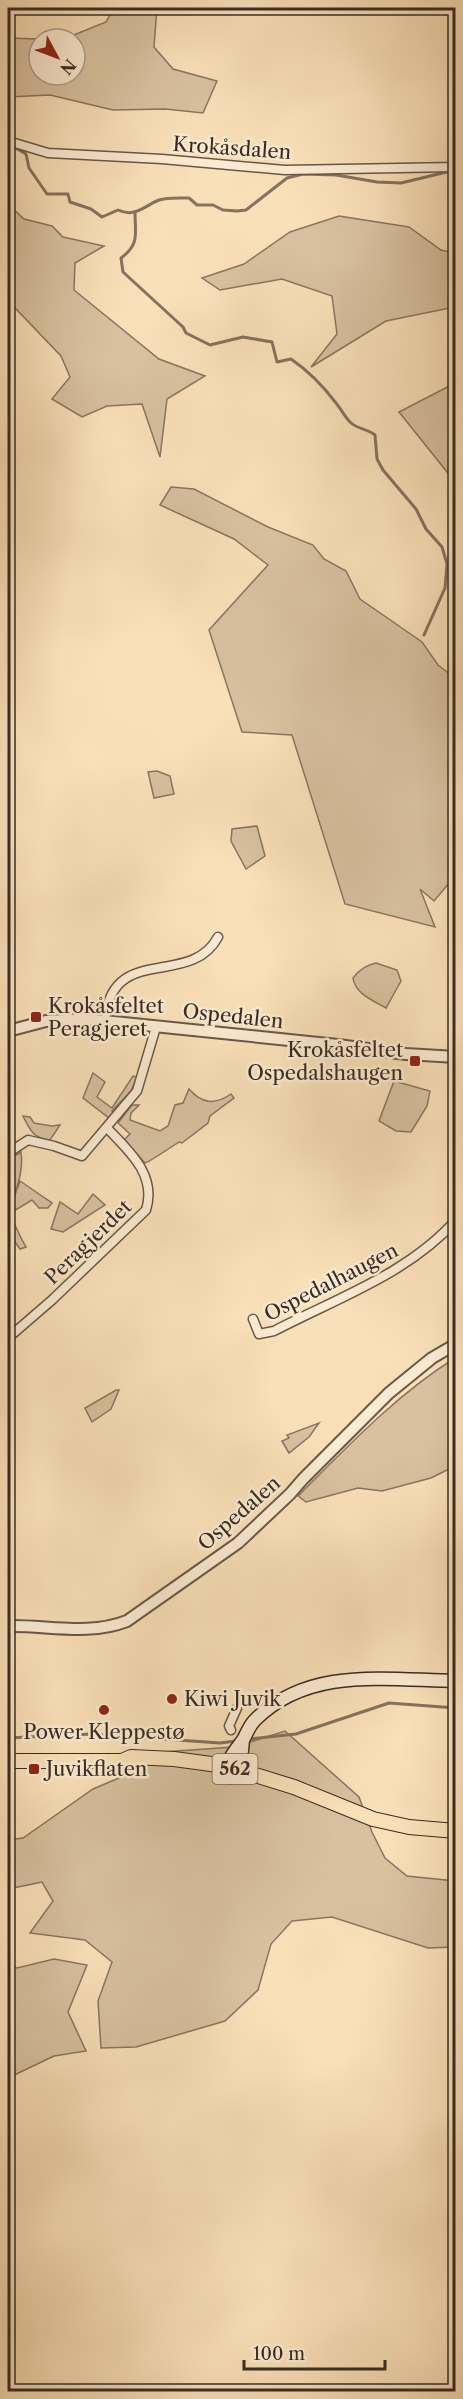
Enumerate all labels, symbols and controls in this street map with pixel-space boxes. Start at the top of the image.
north arrow [27,27,87,87]
text: N [56,55,80,79]
street label: Krokåsdalen [172,132,293,164]
place label: Krokåsfeltet Peragjeret [48,994,164,1041]
street label: Ospedalen [181,999,285,1033]
marker: Krokåsfeltet Peragjeret [29,1010,43,1024]
place label: Krokåsfeltet Ospedalshaugen [247,1038,403,1085]
marker: Krokåsfeltet Ospedalshaugen [408,1054,422,1068]
street label: Peragjerdet [40,1195,136,1289]
street label: Ospedalhaugen [260,1238,402,1326]
street label: Ospedalen [193,1470,285,1555]
place label: Kiwi Juvik [184,1687,282,1711]
marker: Kiwi Juvik [165,1692,179,1706]
marker: Power Kleppestø [97,1703,111,1717]
place label: Power Kleppestø [23,1720,185,1744]
road number: 562 [212,1754,258,1784]
place label: Juvikflaten [43,1757,148,1781]
marker: Juvikflaten [27,1762,41,1776]
scale bar [244,2333,385,2371]
text: 100 m [253,2343,305,2365]

